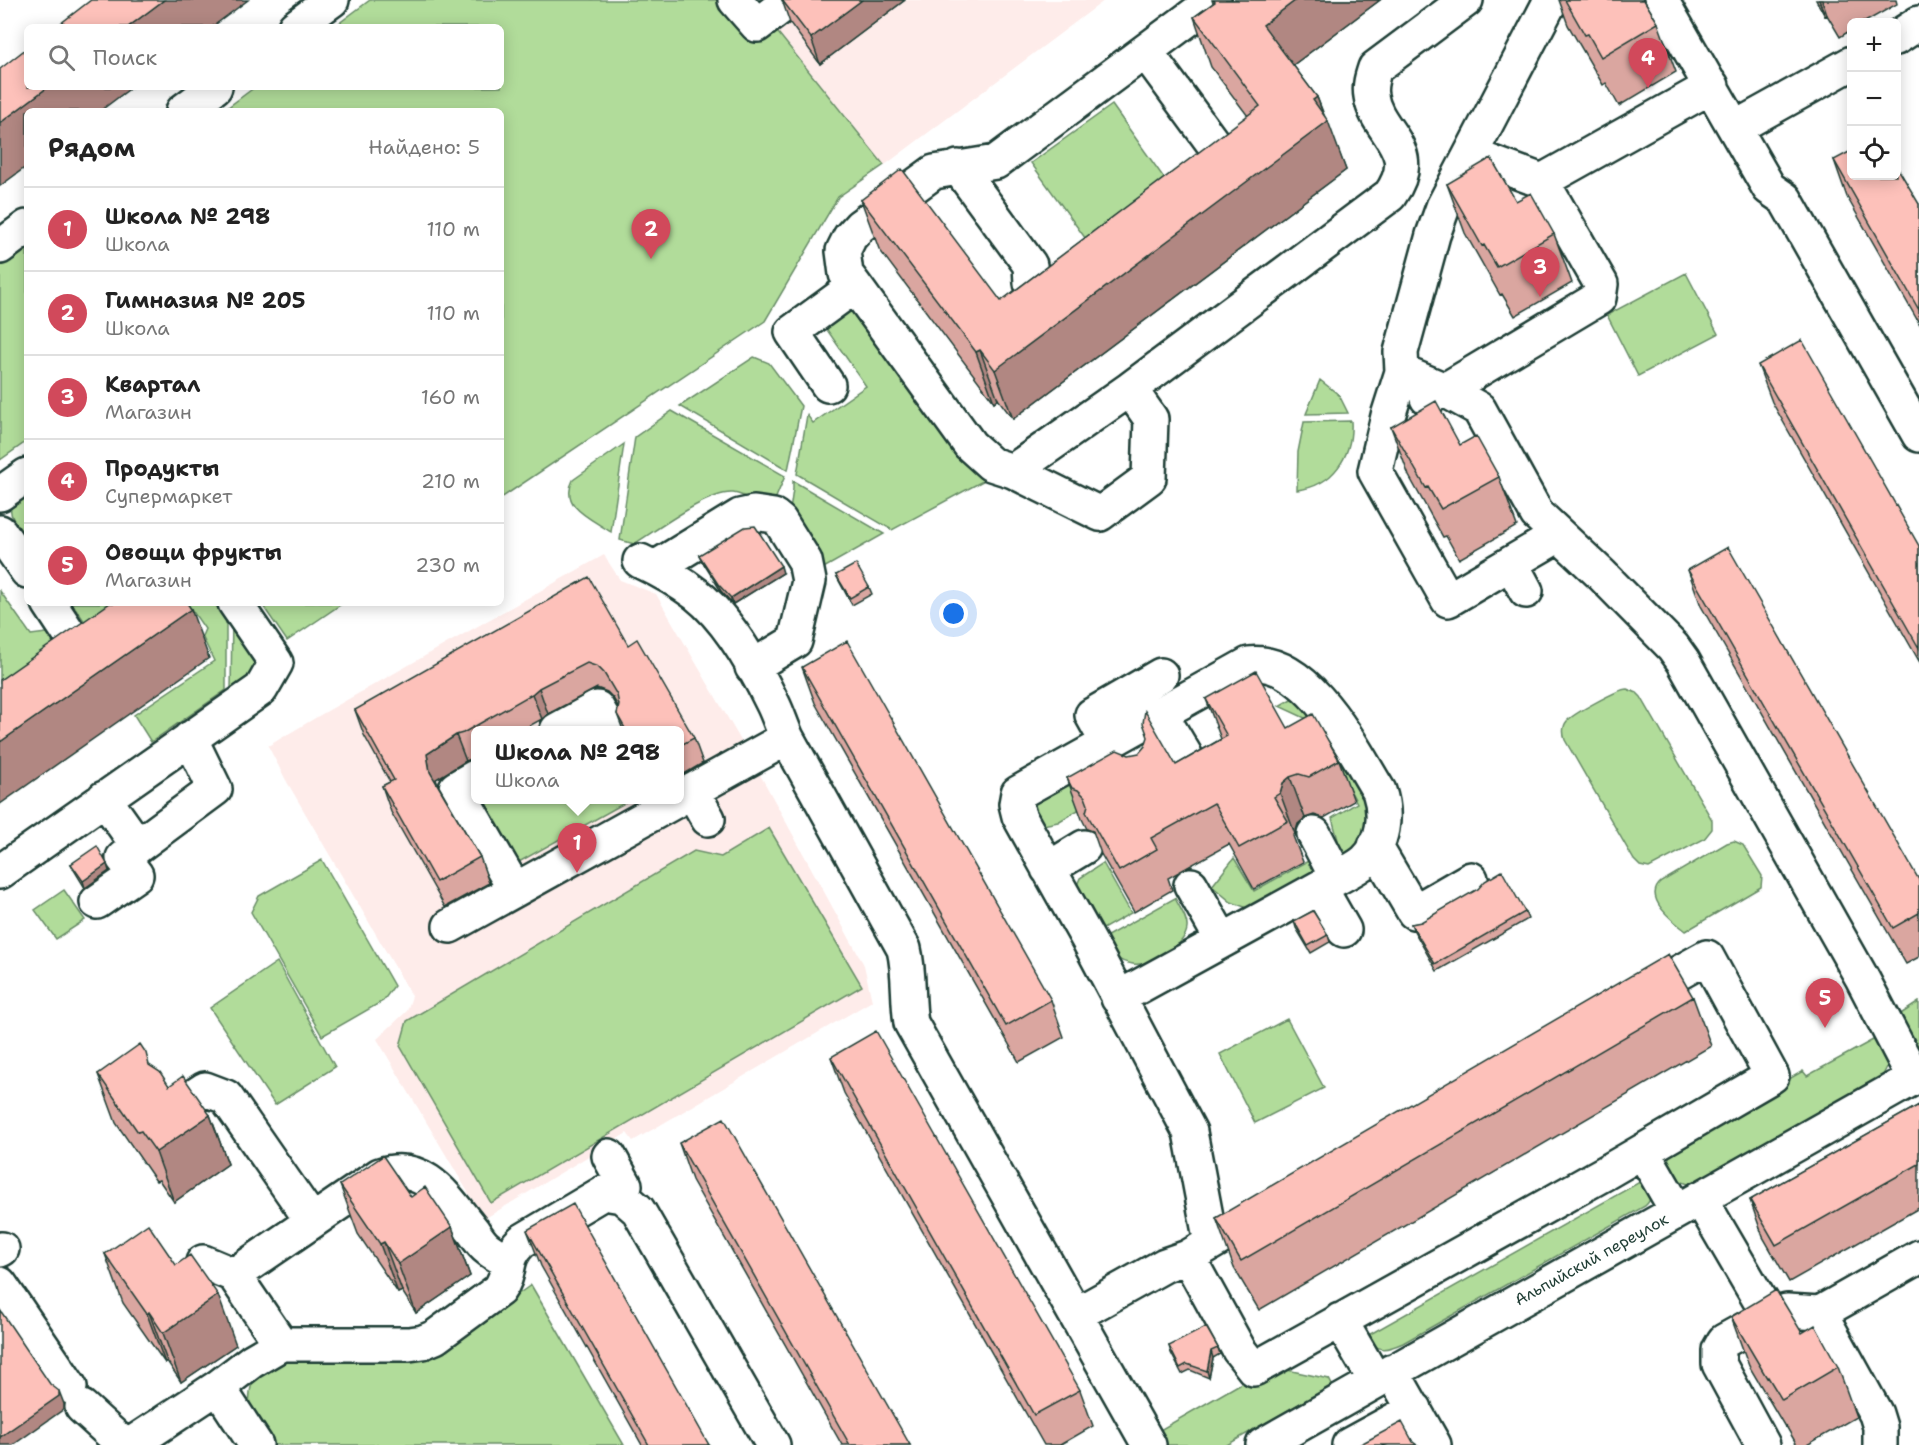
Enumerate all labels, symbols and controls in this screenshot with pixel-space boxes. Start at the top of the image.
map controls [1847,18,1901,180]
button: + [1847,18,1901,72]
search box [24,24,504,90]
pin: 4 [1628,38,1668,88]
icon: search [45,41,78,74]
text: Поиск [93,43,157,72]
button: − [1847,72,1901,126]
button: locate [1847,126,1901,180]
text: Рядом [48,130,135,165]
text: Найдено: 5 [368,134,480,160]
text: Школа № 298 [105,202,271,231]
pin: 2 [632,210,670,259]
text: 1 [63,216,72,242]
text: 110 m [426,216,480,242]
text: Школа [105,231,170,257]
pin: 3 [1520,248,1560,297]
text: Гимназия № 205 [105,286,306,315]
text: 2 [61,300,75,326]
text: 110 m [426,300,480,326]
text: Школа [105,315,170,341]
text: Квартал [105,370,200,399]
text: 3 [61,384,75,410]
text: 160 m [421,384,480,410]
text: Магазин [105,399,192,425]
text: Продукты [105,454,219,483]
text: 4 [61,468,75,494]
text: 210 m [421,468,480,494]
text: Супермаркет [105,483,232,509]
text: Овощи фрукты [105,538,282,567]
text: 5 [61,552,74,578]
text: 230 m [415,552,480,578]
text: Магазин [105,567,192,593]
your location [939,599,968,628]
popup [471,726,684,804]
text: Школа № 298 [495,738,660,767]
text: Школа [495,767,560,793]
pin: 1 [558,824,596,873]
pin: 5 [1806,978,1844,1028]
street label: Альпийский переулок [1511,1208,1672,1310]

